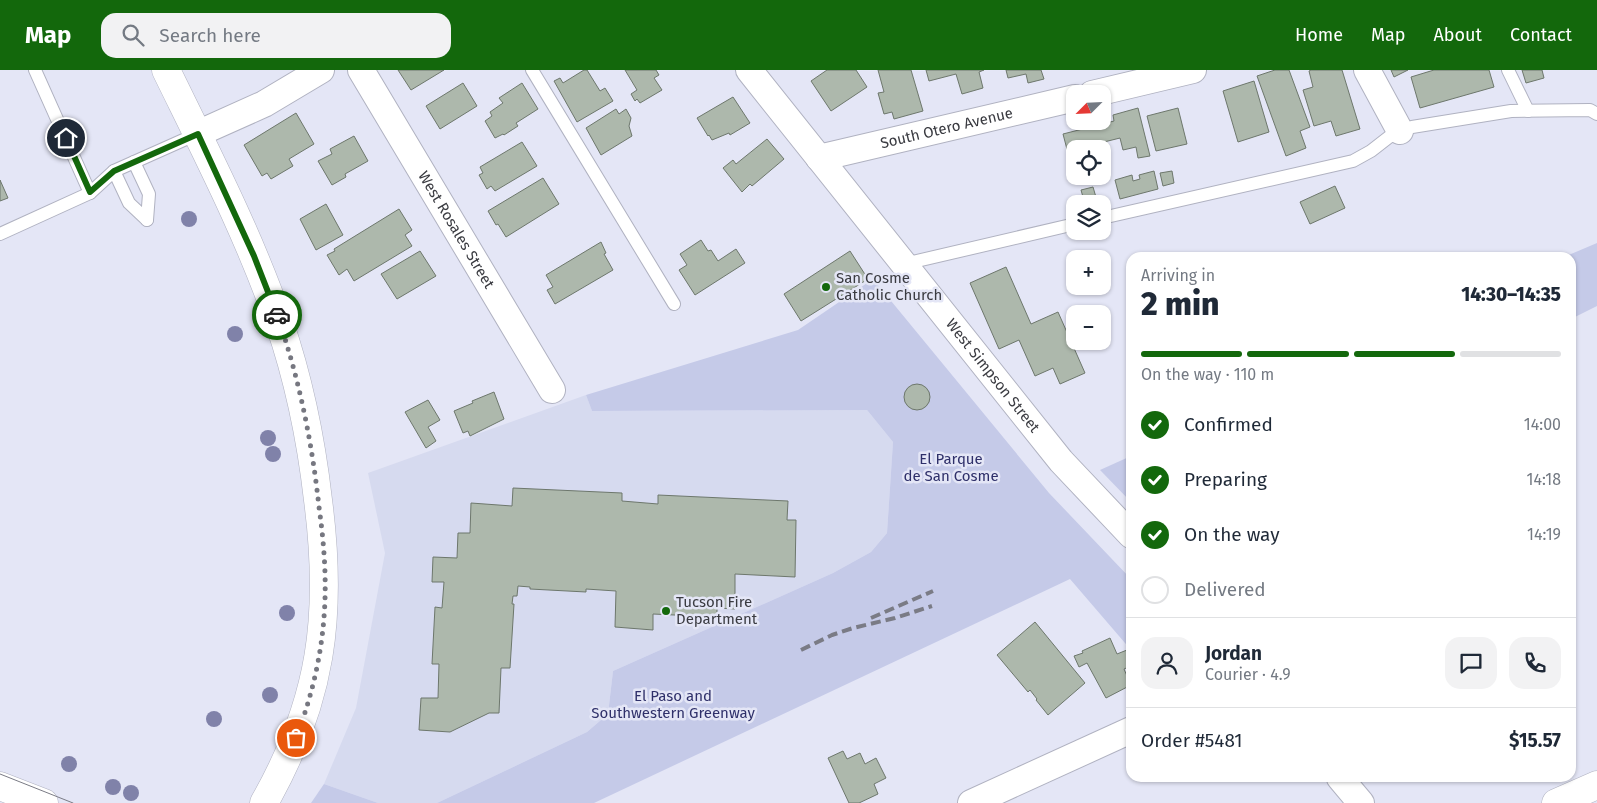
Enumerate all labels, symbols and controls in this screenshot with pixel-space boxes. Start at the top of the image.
search box [101,13,451,58]
text: Map [25,21,71,49]
icon: search [119,21,147,49]
text: Search here [159,24,261,47]
text: Home [1295,24,1343,46]
text: Map [1371,24,1405,46]
text: About [1433,24,1482,46]
text: Contact [1510,24,1572,46]
north arrow [1066,85,1111,130]
map controls [1066,85,1111,350]
street label: South Otero Avenue [878,104,1015,152]
pin [45,117,87,159]
icon: home [52,124,80,152]
button: locate [1066,140,1111,185]
street label: West Rosales Street [414,168,499,292]
button: layers [1066,195,1111,240]
button: + [1066,250,1111,295]
text: Arriving in [1141,266,1215,285]
place label: San Cosme Catholic Church [836,269,942,304]
marker: San Cosme Catholic Church [820,281,832,293]
text: 14:30–14:35 [1461,283,1561,306]
text: 2 min [1141,285,1219,323]
courier [252,290,302,340]
icon: car [263,301,291,329]
button: − [1066,305,1111,350]
street label: West Simpson Street [942,315,1044,437]
text: On the way · 110 m [1141,365,1274,384]
icon: check [1141,411,1169,439]
text: Confirmed [1184,413,1273,436]
text: 14:00 [1524,415,1561,434]
park label: El Parque de San Cosme [903,450,999,485]
icon: check [1141,466,1169,494]
text: Preparing [1184,468,1267,491]
text: 14:18 [1527,470,1561,489]
icon: check [1141,521,1169,549]
text: On the way [1184,523,1280,546]
text: 14:19 [1527,525,1561,544]
text: Delivered [1184,578,1266,601]
place label: Tucson Fire Department [676,593,758,628]
marker: Tucson Fire Department [660,605,672,617]
button: person [1141,637,1193,689]
button: chat [1445,637,1497,689]
button: phone [1509,637,1561,689]
text: Jordan [1205,642,1262,665]
text: Courier · 4.9 [1205,665,1291,684]
park label: El Paso and Southwestern Greenway [591,687,755,722]
pin [275,717,317,759]
icon: bag [282,724,310,752]
text: Order #5481 [1141,729,1243,752]
text: $15.57 [1509,729,1561,752]

